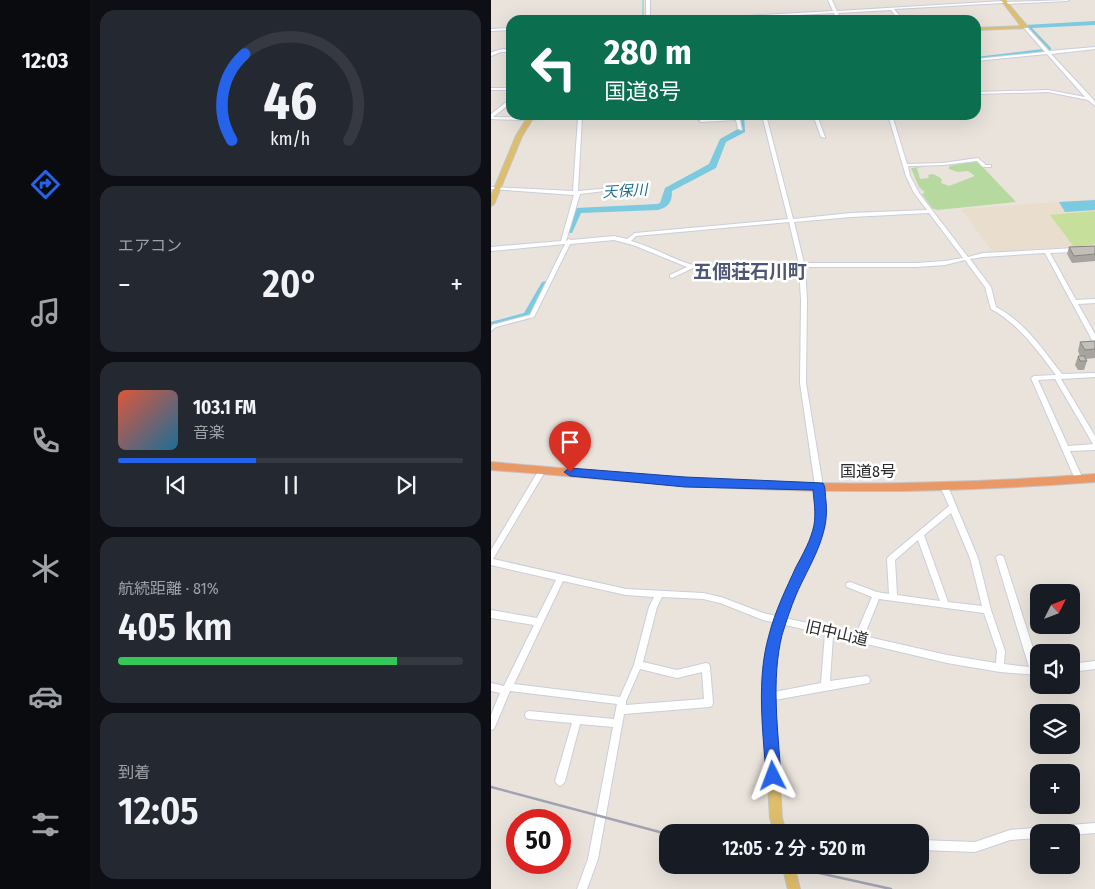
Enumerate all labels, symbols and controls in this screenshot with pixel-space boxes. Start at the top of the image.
text: 280 m [604,31,692,73]
icon: left [521,35,586,100]
text: 12:03 [22,47,68,74]
text: 46 [264,70,317,133]
text: 国道8号 [604,78,681,105]
text: km/h [271,128,310,150]
icon: directions [28,167,63,202]
water label: 天保川 [602,181,650,201]
text: エアコン [118,236,182,255]
district label: 五個荘石川町 [693,260,807,283]
text: 20° [263,261,318,307]
text: − [118,268,131,301]
text: + [450,268,463,301]
icon: music [28,295,63,330]
text: 103.1 FM [193,396,256,419]
pin [549,421,591,472]
icon: phone [28,423,63,458]
text: 音楽 [193,423,225,442]
icon: arrive [556,428,584,456]
street label: 国道8号 [840,462,896,481]
icon: previous [162,471,190,499]
icon: pause [277,471,305,499]
icon: next [392,471,420,499]
icon: climate [28,551,63,586]
text: 航続距離 · 81% [118,579,219,598]
north arrow [1030,584,1080,634]
map controls [1030,584,1080,874]
text: 405 km [118,604,232,650]
street label: 旧中山道 [804,617,870,649]
button: sound [1030,644,1080,694]
icon: car [28,679,63,714]
button: layers [1030,704,1080,754]
position arrow [746,749,798,801]
text: 到着 [118,763,150,782]
button: + [1030,764,1080,814]
text: 12:05 [118,788,199,834]
icon: filters [28,807,63,842]
speed limit sign: 50 [506,809,571,874]
button: − [1030,824,1080,874]
text: 12:05 · 2 分 · 520 m [722,837,866,860]

